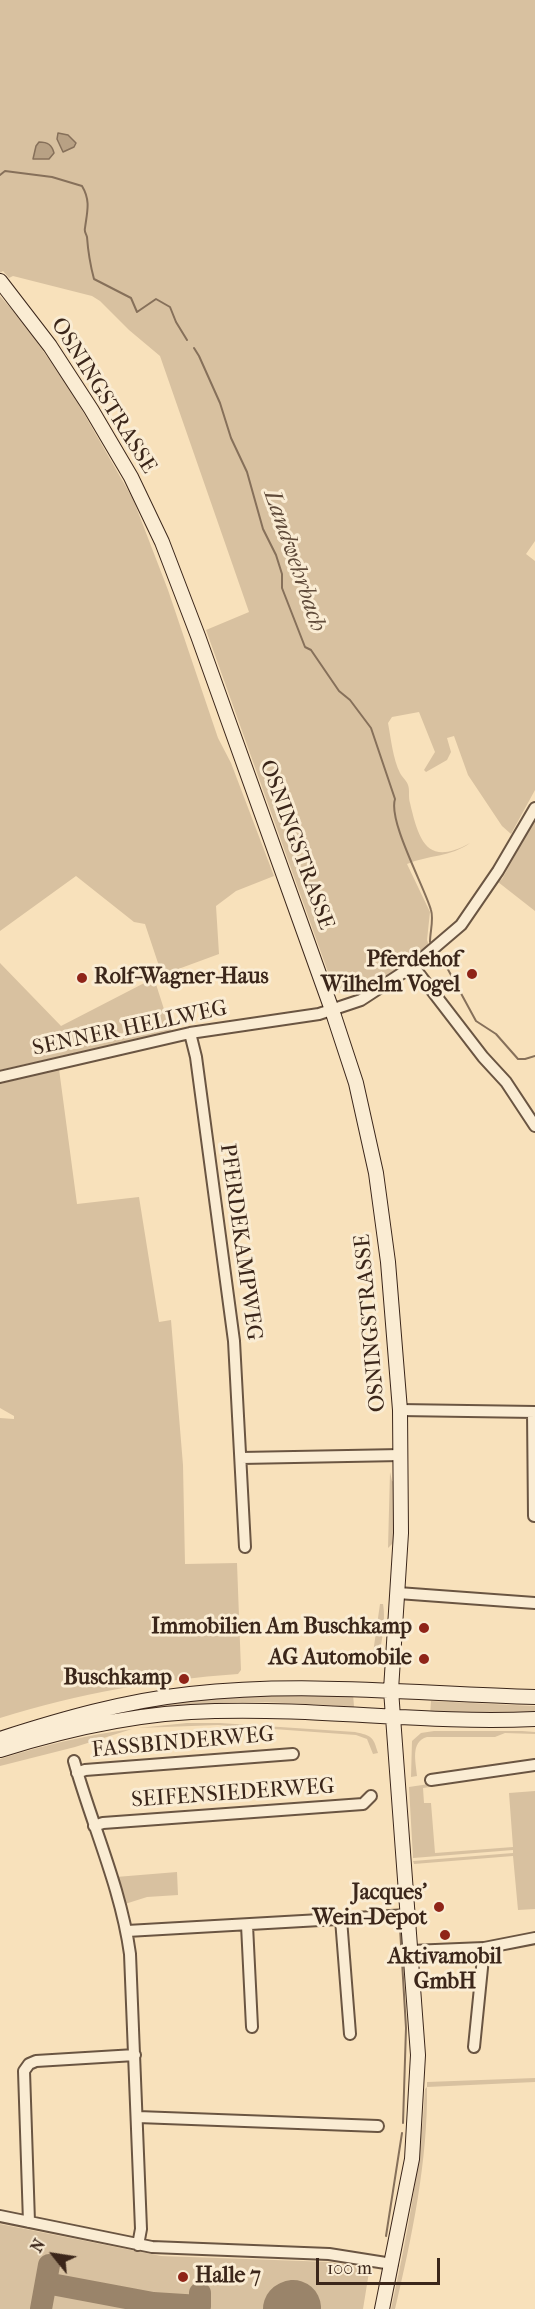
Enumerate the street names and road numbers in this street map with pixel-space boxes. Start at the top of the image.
street label: OSNINGSTRASSE [44,313,162,479]
street label: OSNINGSTRASSE [253,757,339,933]
street label: SENNER HELLWEG [30,995,230,1063]
street label: PFERDEKAMPWEG [213,1142,267,1342]
street label: OSNINGSTRASSE [350,1233,392,1413]
street label: FASSBINDERWEG [91,1722,275,1764]
street label: SEIFENSIEDERWEG [130,1774,336,1814]

